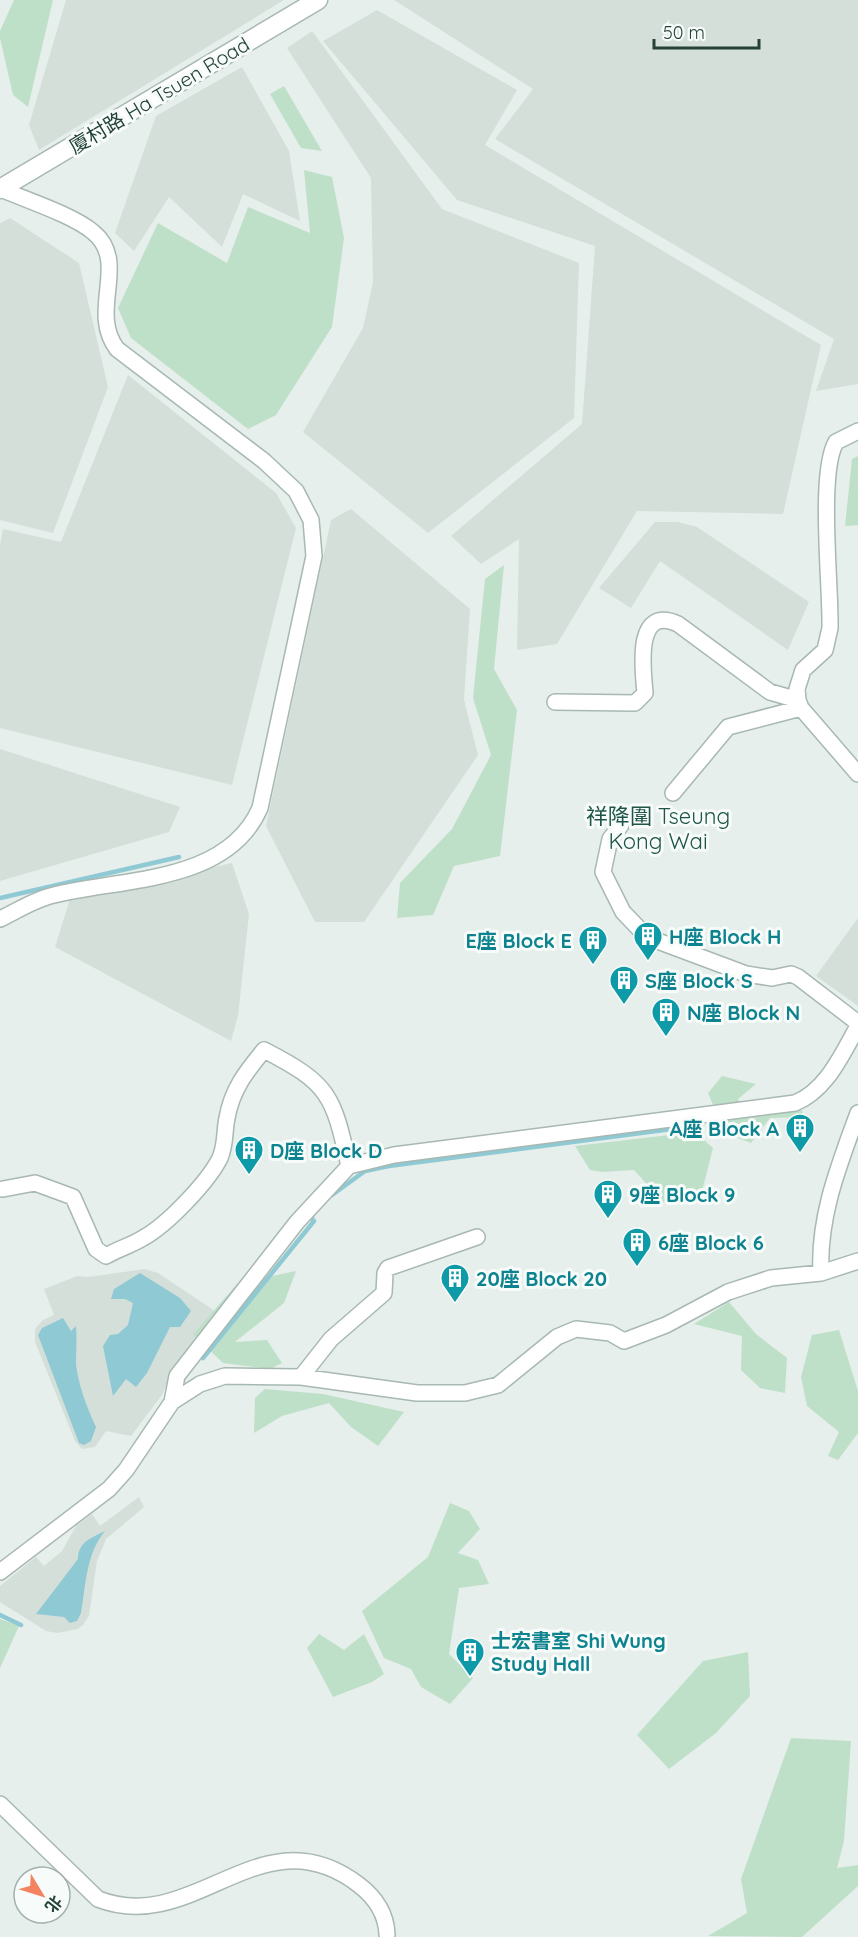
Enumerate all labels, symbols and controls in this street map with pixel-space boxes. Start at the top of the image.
scale bar [654,12,759,50]
text: 50 m [663,21,705,44]
street label: 廈村路 Ha Tsuen Road [64,31,254,159]
district label: 祥降圍 Tseung Kong Wai [586,802,730,855]
building icon: H座 Block H [632,920,664,962]
building icon: E座 Block E [577,924,609,966]
place label: H座 Block H [669,924,781,949]
place label: E座 Block E [465,928,572,953]
building icon: S座 Block S [608,964,640,1006]
place label: S座 Block S [645,968,753,993]
building icon: N座 Block N [650,996,682,1038]
place label: N座 Block N [687,1000,800,1025]
building icon: A座 Block A [784,1112,816,1154]
place label: A座 Block A [670,1116,779,1141]
building icon: D座 Block D [233,1134,265,1176]
place label: D座 Block D [270,1138,382,1163]
building icon: 9座 Block 9 [592,1178,624,1220]
place label: 9座 Block 9 [629,1182,735,1207]
building icon: 6座 Block 6 [621,1226,653,1268]
place label: 6座 Block 6 [658,1230,764,1255]
building icon: 20座 Block 20 [439,1262,471,1304]
place label: 20座 Block 20 [476,1266,607,1291]
place label: 士宏書室 Shi Wung Study Hall [491,1628,666,1676]
building icon: 士宏書室 Shi Wung Study Hall [454,1636,486,1678]
north arrow [12,1865,72,1925]
text: 北 [41,1892,67,1917]

